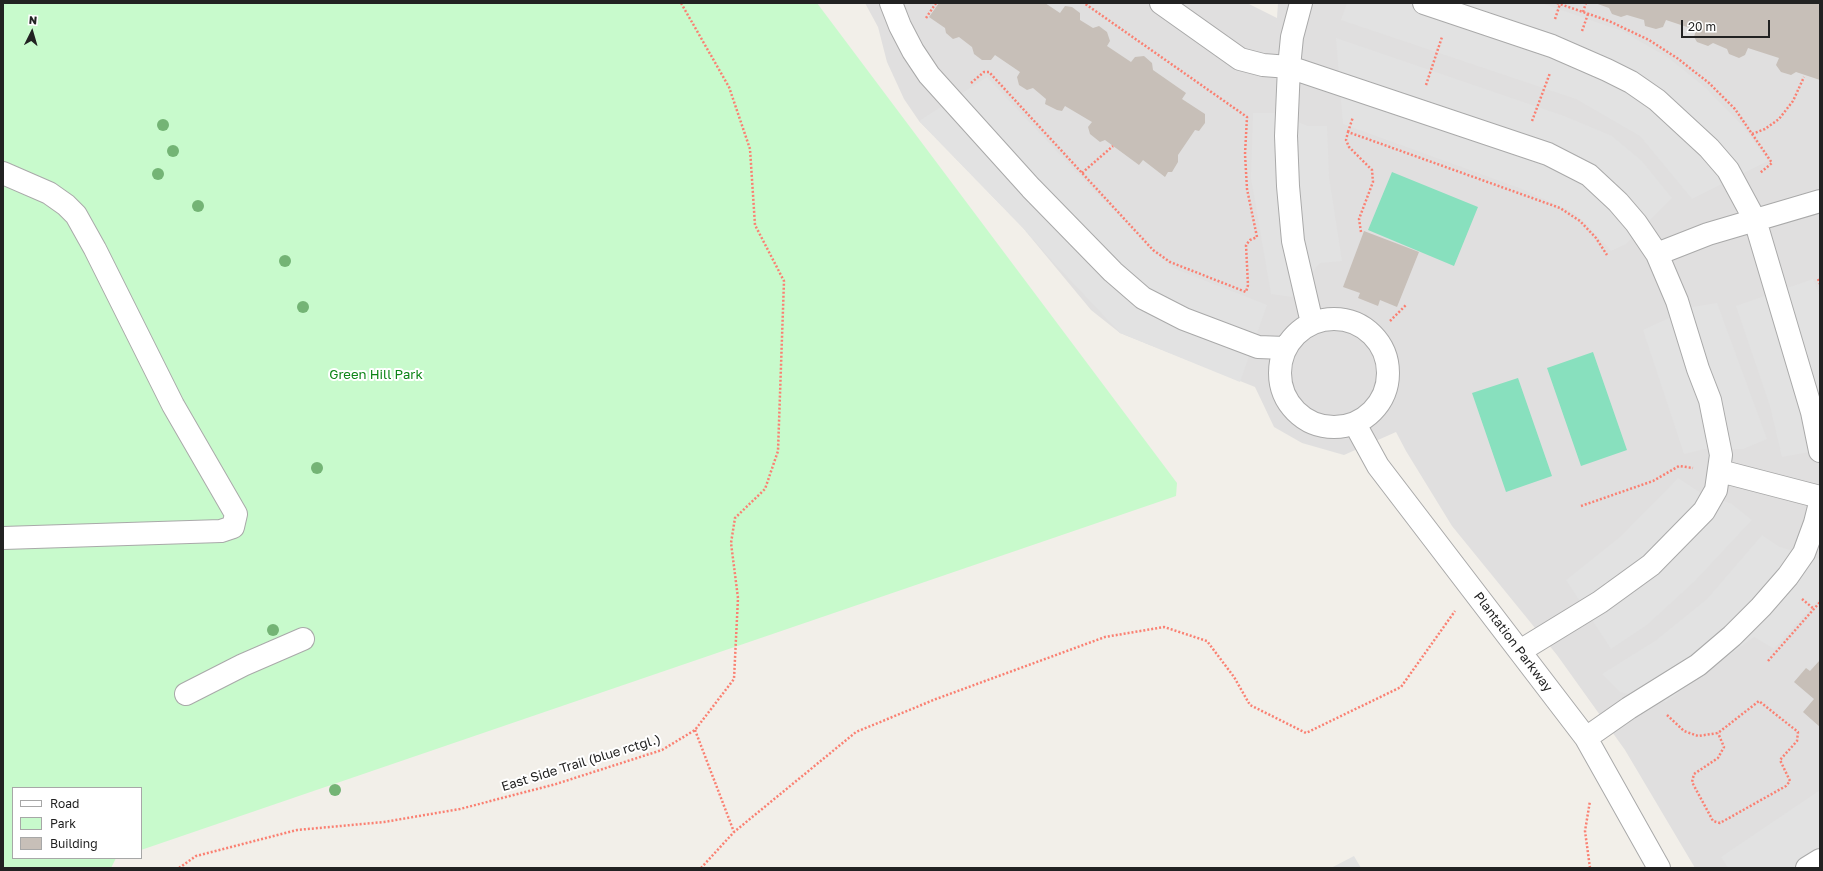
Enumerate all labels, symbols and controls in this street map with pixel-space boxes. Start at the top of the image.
north arrow [12,12,52,52]
scale bar [1683,12,1772,38]
text: N [28,13,38,26]
text: 20 m [1688,19,1716,34]
park label: Green Hill Park [329,367,423,383]
street label: Plantation Parkway [1470,589,1556,695]
street label: East Side Trail (blue rctgl.) [499,731,663,795]
legend [12,787,142,859]
text: Road [50,796,79,811]
text: Park [50,816,76,831]
text: Building [50,836,98,851]

